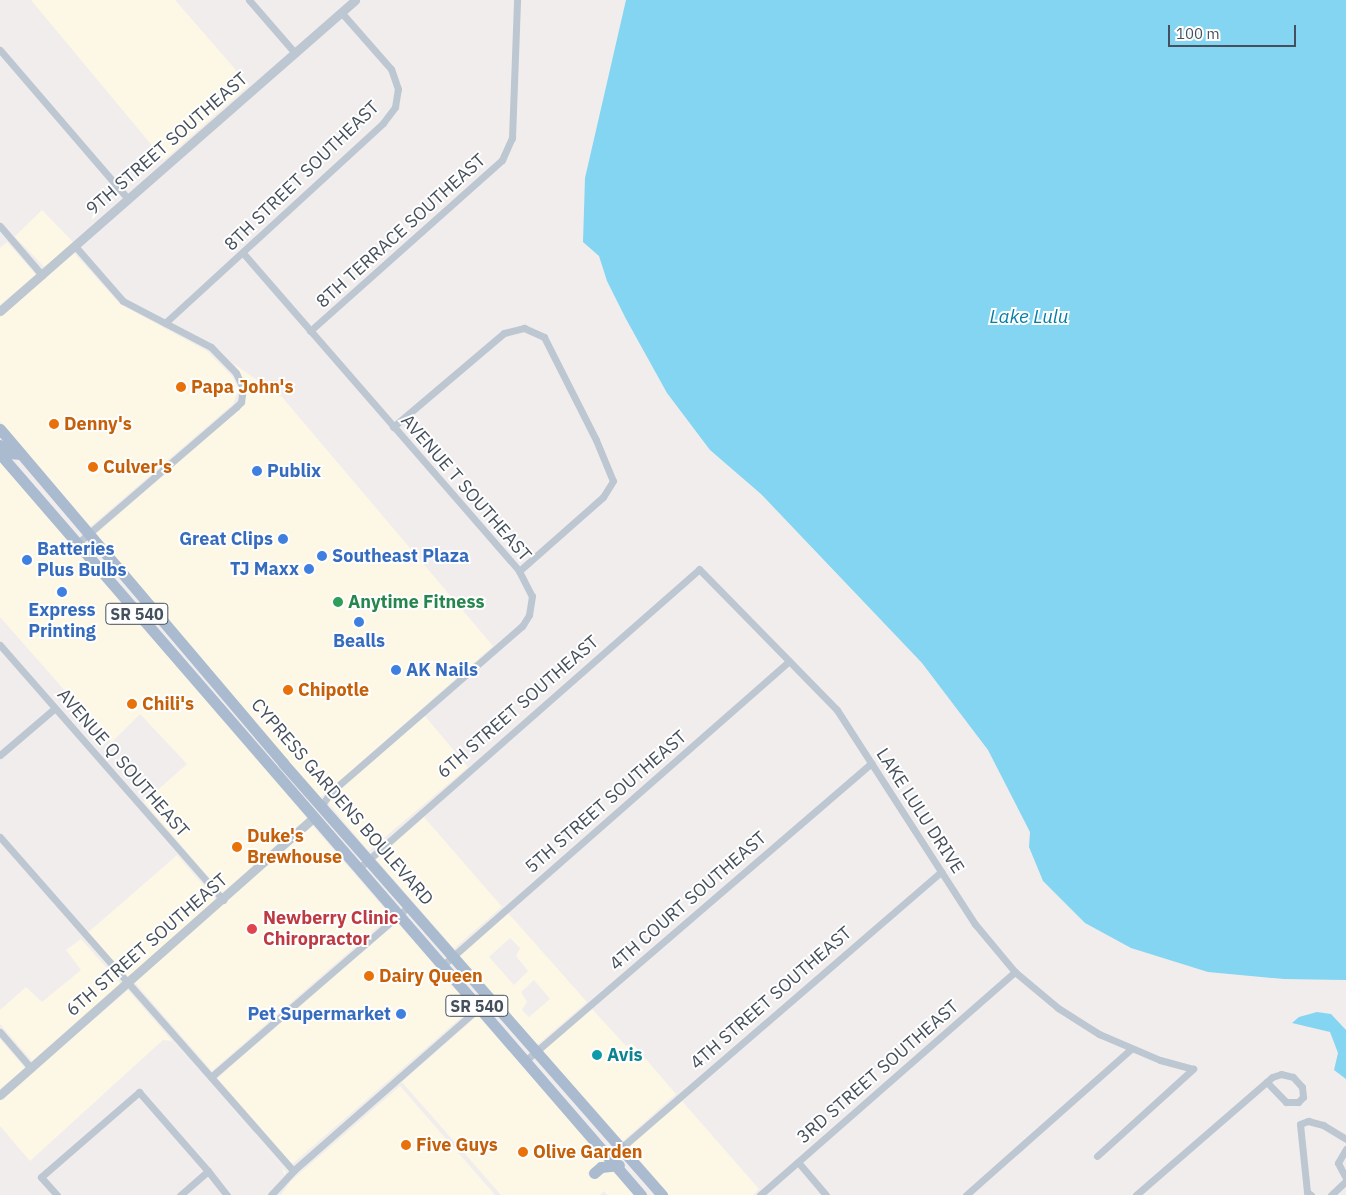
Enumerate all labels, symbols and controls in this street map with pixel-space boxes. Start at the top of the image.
scale bar [1171,15,1298,47]
text: 100 m [1176,24,1220,43]
street label: 9TH STREET SOUTHEAST [82,68,252,220]
street label: 8TH STREET SOUTHEAST [220,96,384,256]
street label: 8TH TERRACE SOUTHEAST [312,149,490,313]
water label: Lake Lulu [989,306,1069,328]
place label: Papa John's [191,376,294,398]
marker: Papa John's [175,381,187,393]
street label: AVENUE T SOUTHEAST [396,410,536,566]
place label: Denny's [64,413,132,435]
marker: Denny's [48,418,60,430]
place label: Culver's [103,456,172,478]
place label: Publix [267,460,321,482]
marker: Culver's [87,461,99,473]
marker: Publix [251,465,263,477]
place label: Great Clips [179,528,273,550]
marker: Great Clips [277,533,289,545]
place label: Batteries Plus Bulbs [37,539,127,582]
place label: Southeast Plaza [332,545,469,567]
marker: Southeast Plaza [316,550,328,562]
marker: Batteries Plus Bulbs [21,554,33,566]
place label: TJ Maxx [230,558,299,580]
marker: TJ Maxx [303,563,315,575]
marker: Express Printing [56,586,68,598]
place label: Anytime Fitness [348,591,484,613]
marker: Anytime Fitness [332,596,344,608]
place label: Express Printing [28,600,96,642]
road number: SR 540 [104,600,170,628]
marker: Bealls [353,616,365,628]
place label: Bealls [333,630,385,652]
street label: 6TH STREET SOUTHEAST [433,631,603,783]
place label: AK Nails [406,659,478,681]
marker: AK Nails [390,664,402,676]
place label: Chipotle [298,679,369,701]
street label: AVENUE Q SOUTHEAST [53,684,193,842]
marker: Chipotle [282,684,294,696]
place label: Chili's [142,693,194,715]
street label: CYPRESS GARDENS BOULEVARD [246,694,438,910]
marker: Chili's [126,698,138,710]
street label: 5TH STREET SOUTHEAST [521,726,691,878]
street label: LAKE LULU DRIVE [871,744,969,878]
place label: Duke's Brewhouse [247,826,342,869]
street label: 4TH COURT SOUTHEAST [605,827,771,975]
marker: Duke's Brewhouse [231,841,243,853]
street label: 6TH STREET SOUTHEAST [62,869,232,1021]
place label: Newberry Clinic Chiropractor [263,908,398,951]
marker: Newberry Clinic Chiropractor [245,922,259,936]
street label: 4TH STREET SOUTHEAST [686,922,856,1074]
place label: Dairy Queen [379,965,483,987]
marker: Dairy Queen [363,970,375,982]
road number: SR 540 [444,992,510,1019]
street label: 3RD STREET SOUTHEAST [793,996,963,1148]
place label: Pet Supermarket [247,1003,391,1025]
marker: Pet Supermarket [395,1008,407,1020]
place label: Avis [607,1044,643,1066]
marker: Avis [591,1049,603,1061]
place label: Five Guys [416,1134,498,1156]
marker: Five Guys [400,1139,412,1151]
place label: Olive Garden [533,1141,643,1163]
marker: Olive Garden [517,1146,529,1158]

